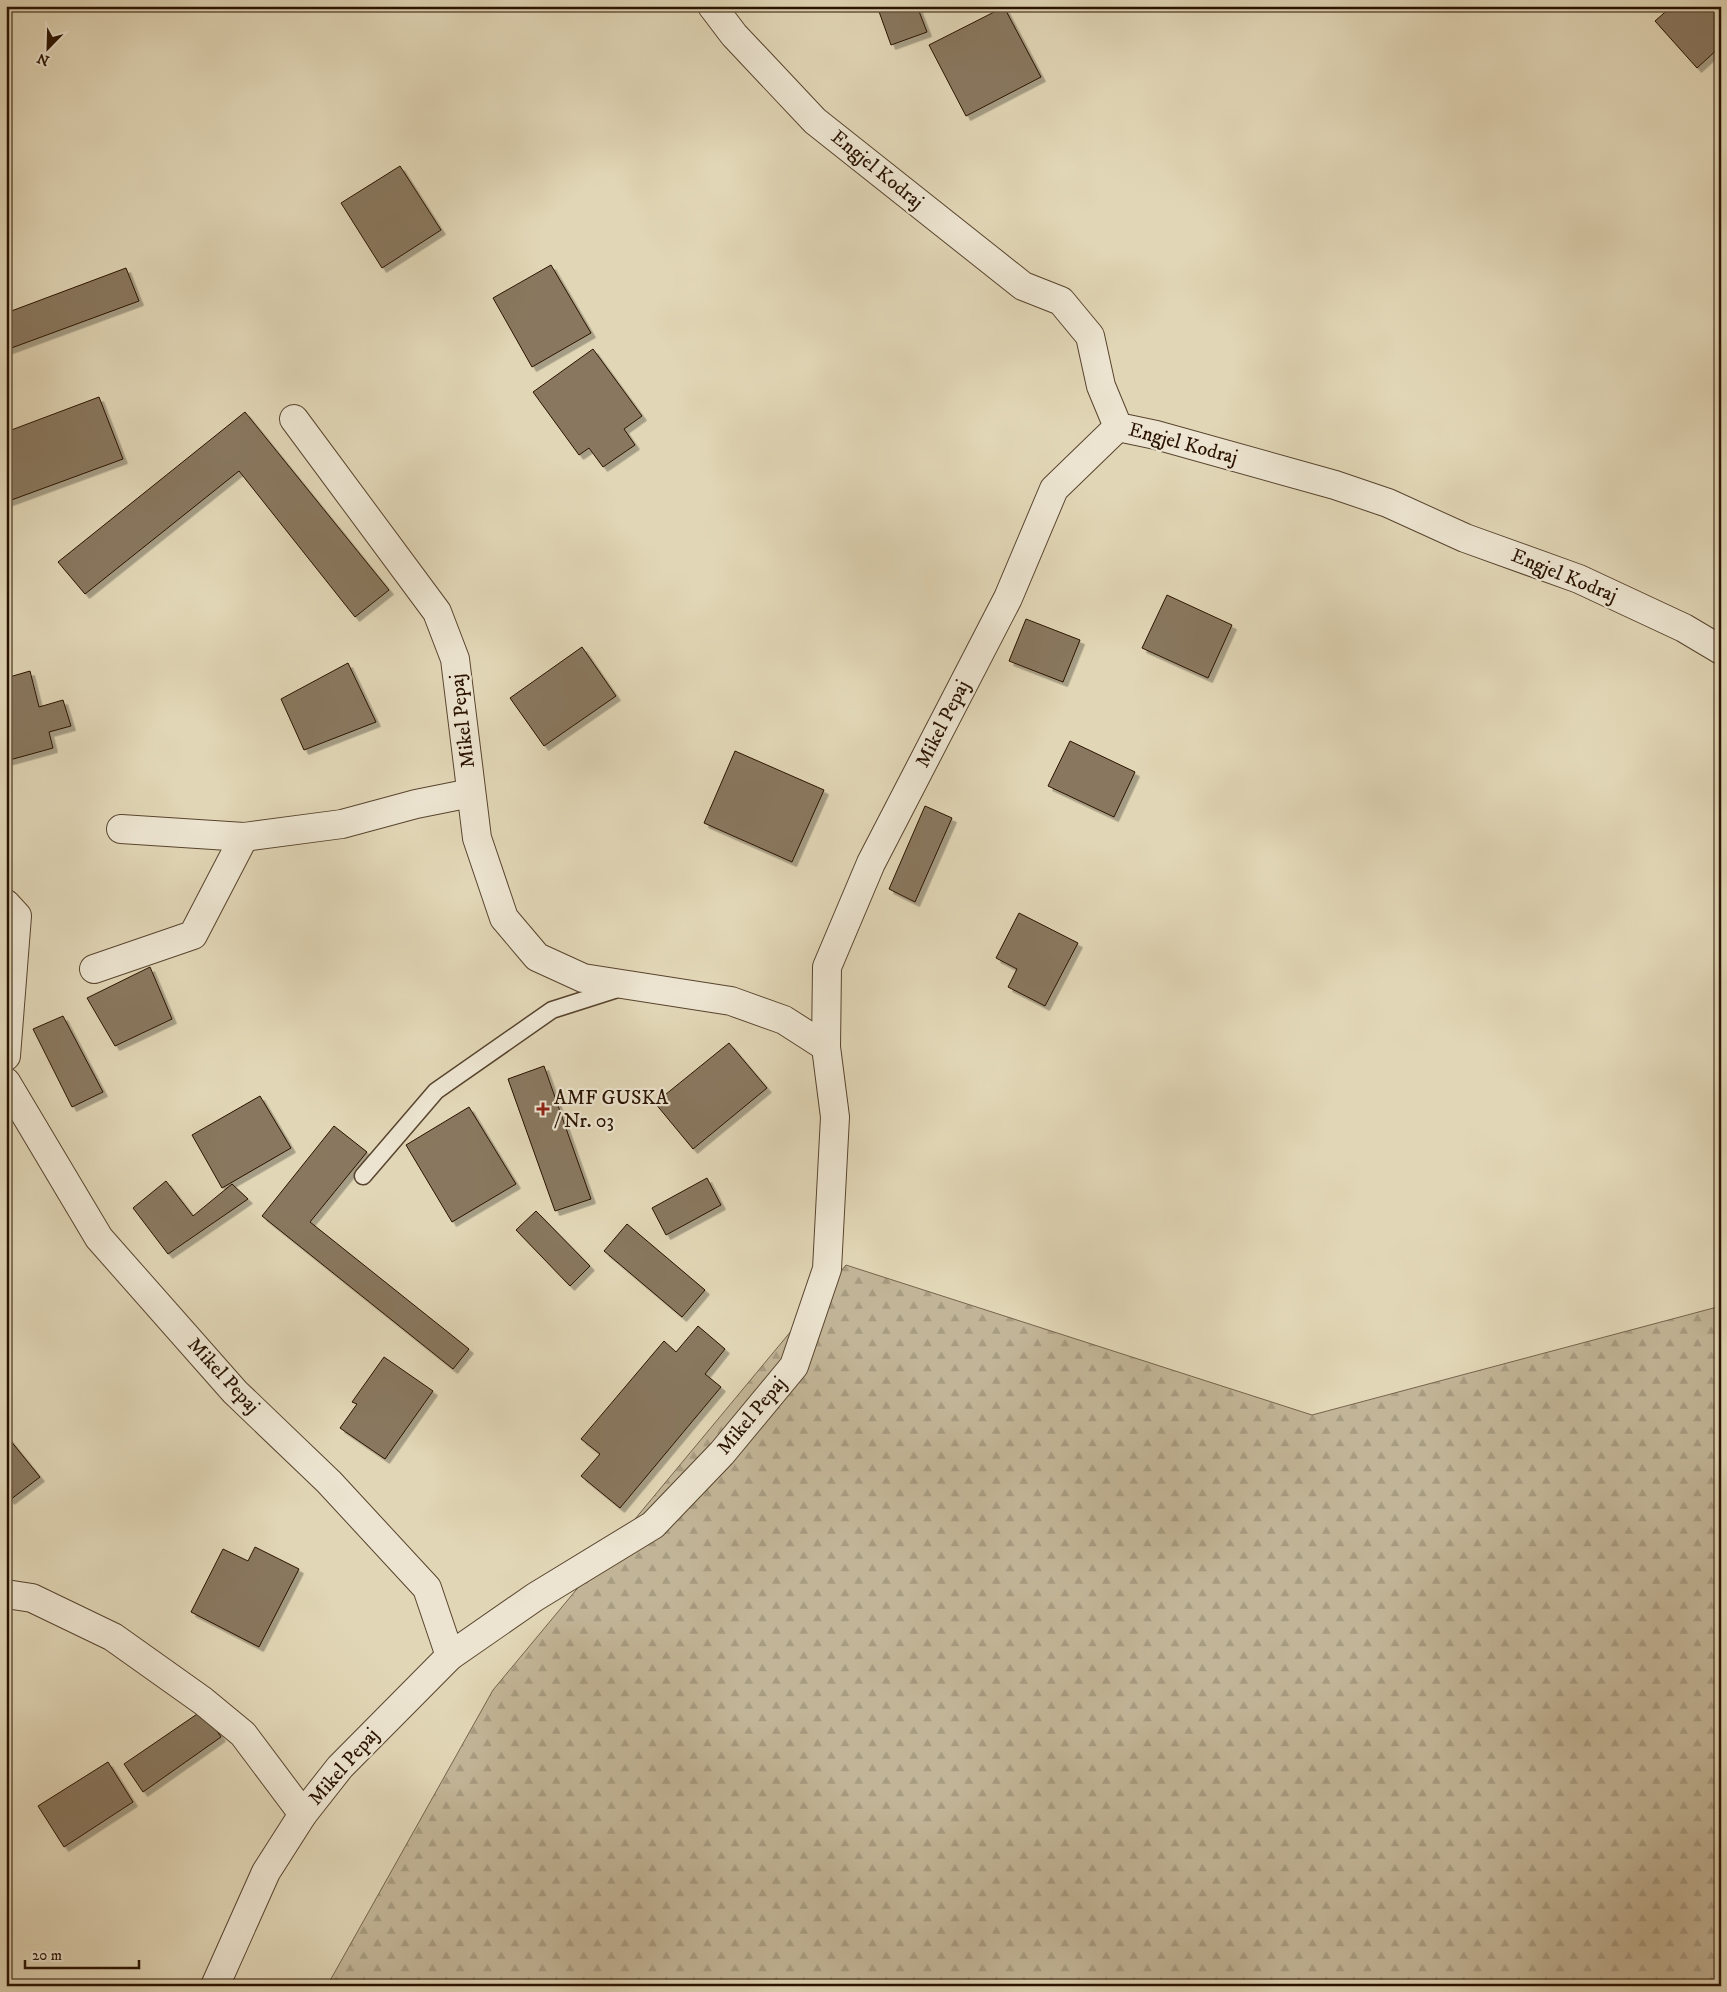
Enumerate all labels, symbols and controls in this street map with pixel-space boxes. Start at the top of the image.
north arrow [22,22,72,72]
text: N [34,48,52,70]
street label: Engjel Kodraj [826,125,928,215]
street label: Engjel Kodraj [1126,417,1240,471]
street label: Engjel Kodraj [1507,543,1621,609]
street label: Mikel Pepaj [445,672,481,770]
street label: Mikel Pepaj [910,676,976,772]
place label: AMF GUSKA / Nr. 03 [554,1086,669,1134]
marker: AMF GUSKA / Nr. 03 [536,1102,550,1116]
street label: Mikel Pepaj [182,1333,264,1419]
street label: Mikel Pepaj [712,1372,792,1460]
street label: Mikel Pepaj [303,1723,385,1811]
scale bar [25,1937,139,1969]
text: 20 m [32,1946,62,1965]

